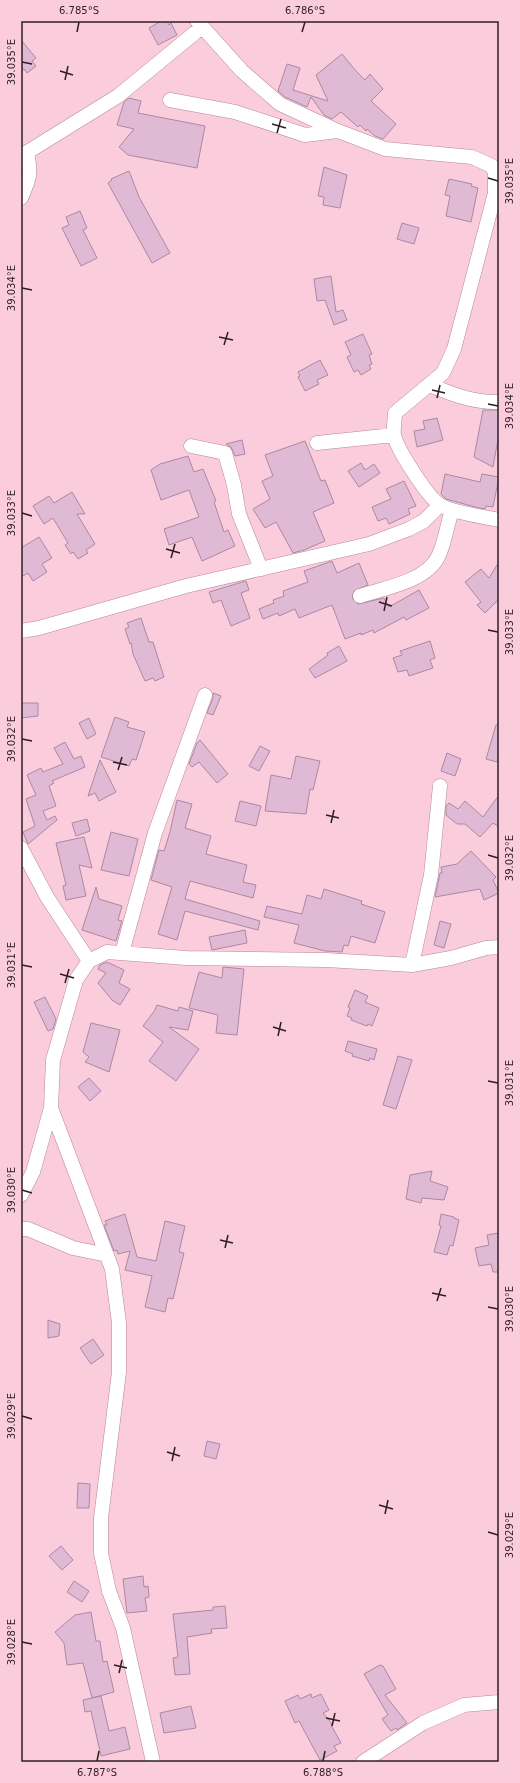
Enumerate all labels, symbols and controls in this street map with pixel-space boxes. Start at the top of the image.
text: 6.785°S [59,5,99,16]
text: 6.786°S [285,5,325,16]
text: 39.035°E [6,39,17,85]
text: 39.035°E [504,158,515,204]
text: 39.034°E [6,265,17,311]
text: 39.034°E [504,383,515,429]
text: 39.033°E [6,490,17,536]
text: 39.033°E [504,609,515,655]
text: 39.032°E [6,716,17,762]
text: 39.032°E [504,835,515,881]
text: 39.031°E [6,942,17,988]
text: 39.031°E [504,1060,515,1106]
text: 39.030°E [6,1167,17,1213]
text: 39.030°E [504,1286,515,1332]
text: 39.029°E [6,1393,17,1439]
text: 39.029°E [504,1512,515,1558]
text: 39.028°E [6,1619,17,1665]
text: 6.787°S [77,1767,117,1778]
text: 6.788°S [303,1767,343,1778]

